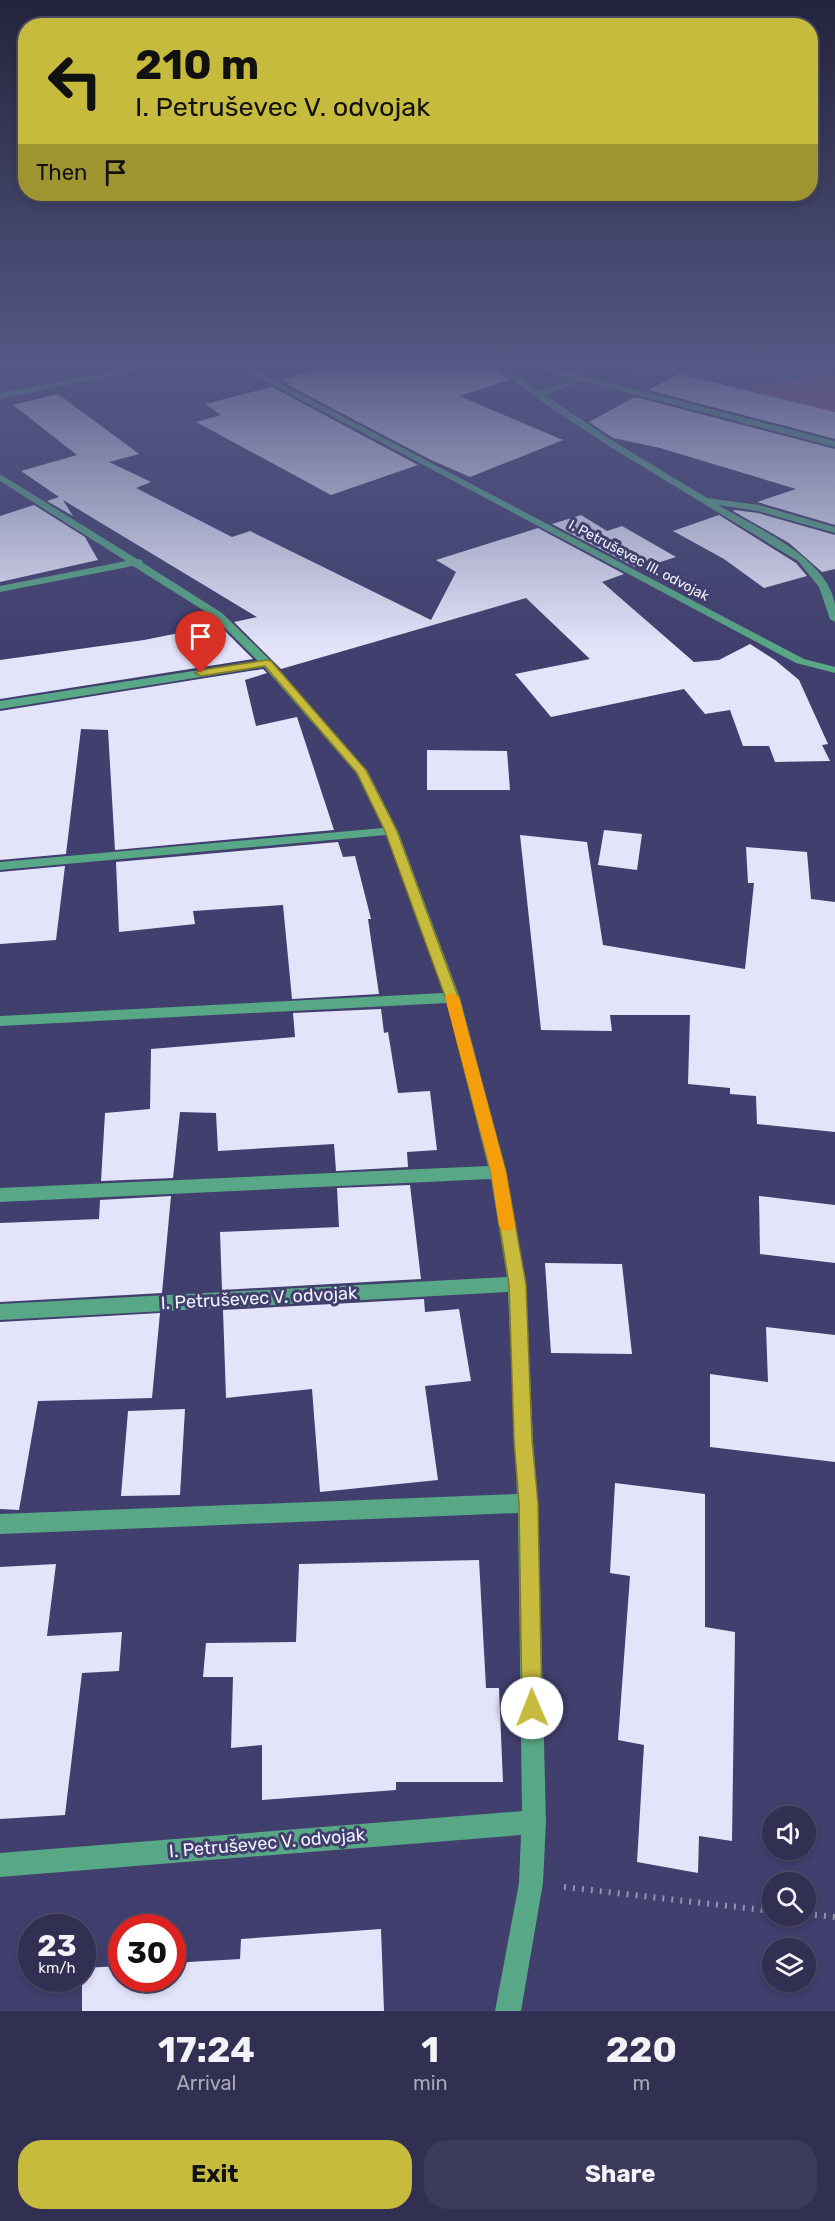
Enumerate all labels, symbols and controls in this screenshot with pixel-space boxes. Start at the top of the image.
text: 210 m [135,40,259,90]
icon: left [36,42,114,120]
text: I. Petruševec V. odvojak [135,91,430,123]
icon: arrive [99,156,132,189]
text: Then [36,159,87,186]
street label: I. Petruševec III. odvojak [566,516,713,605]
pin [175,611,226,673]
icon: arrive [184,620,217,653]
street label: I. Petruševec V. odvojak [160,1282,359,1314]
position arrow [500,1676,564,1740]
map controls [762,1806,816,1992]
button: sound [762,1806,816,1860]
street label: I. Petruševec V. odvojak [168,1823,367,1863]
button: search [762,1872,816,1926]
speed limit sign: 30 [108,1914,186,1992]
text: 23 [37,1928,77,1964]
button: layers [762,1938,816,1992]
text: km/h [38,1959,76,1977]
text: 17:24 [158,2028,255,2071]
text: 1 [421,2028,439,2071]
text: 220 [606,2028,677,2071]
text: Arrival [176,2071,236,2095]
text: min [413,2071,448,2095]
text: m [632,2071,650,2095]
button: Exit [18,2140,412,2209]
button: Share [424,2140,817,2209]

